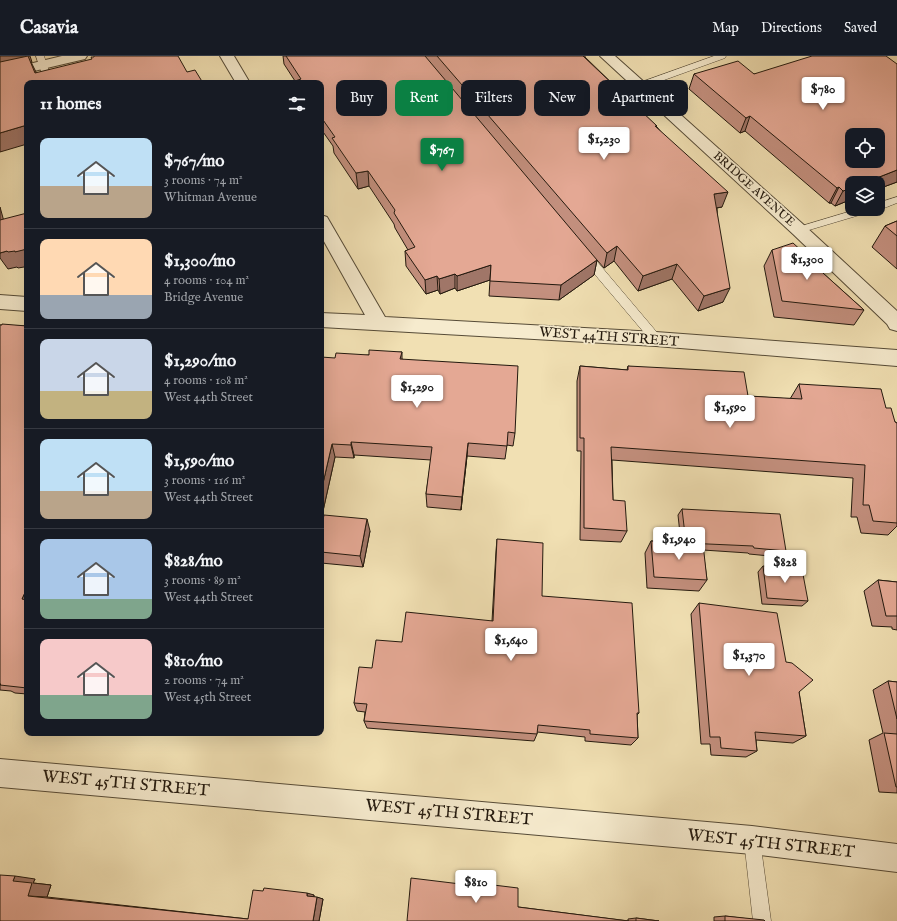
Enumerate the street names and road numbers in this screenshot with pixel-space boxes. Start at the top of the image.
street label: BRIDGE AVENUE [710,148,798,230]
street label: WEST 44TH STREET [539,323,680,351]
street label: WEST 45TH STREET [42,766,211,802]
street label: WEST 45TH STREET [365,795,534,831]
street label: WEST 45TH STREET [686,825,856,863]

